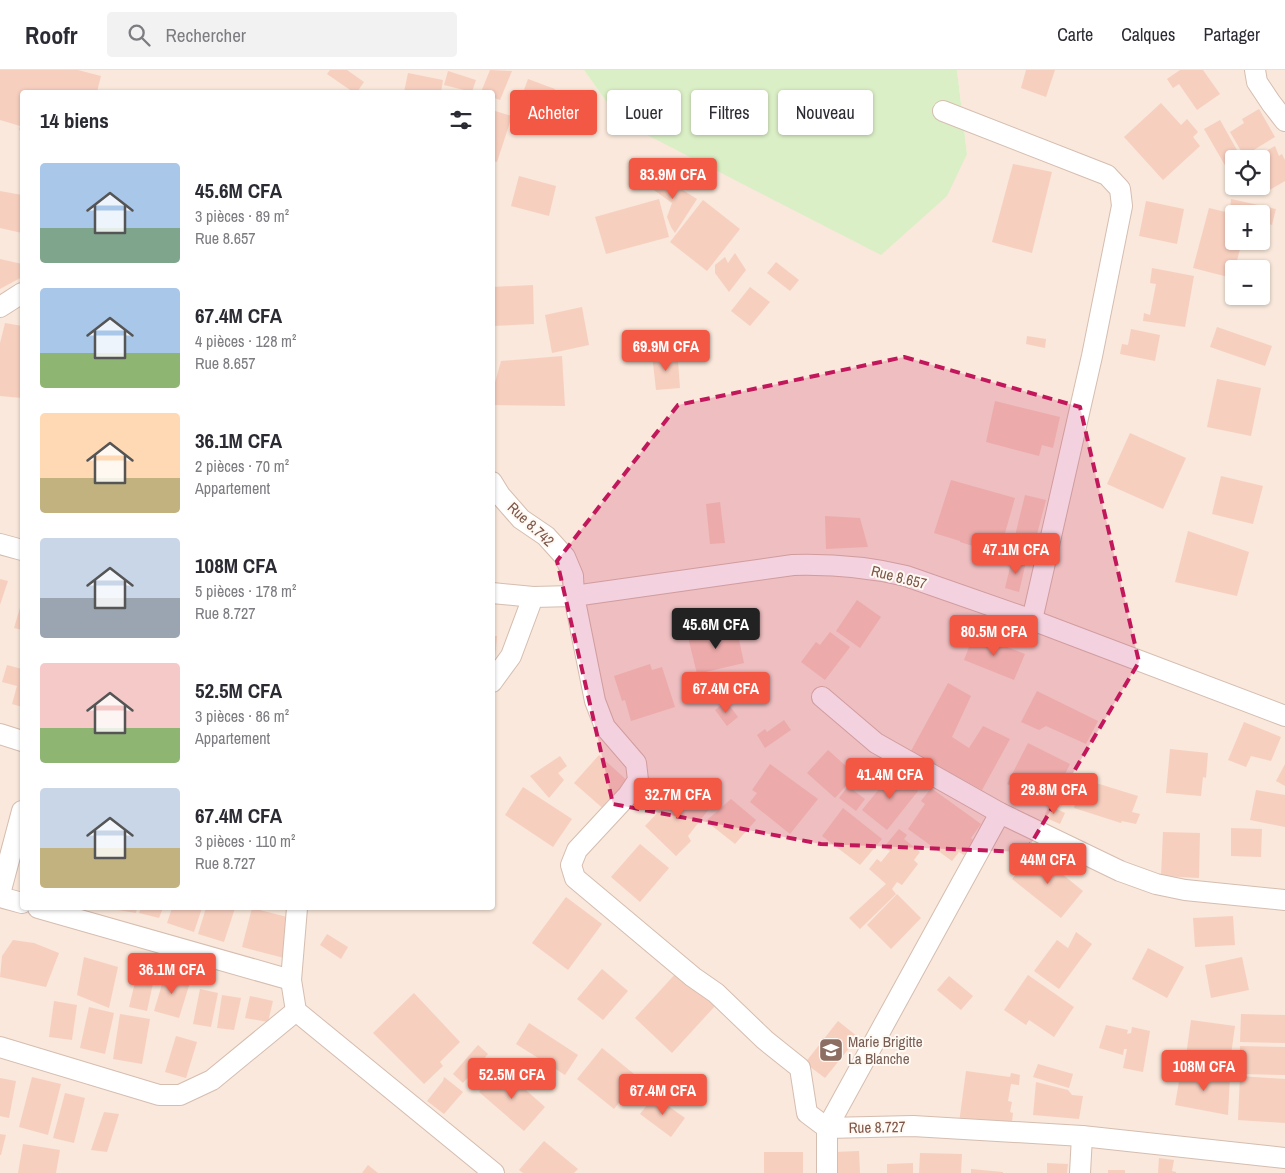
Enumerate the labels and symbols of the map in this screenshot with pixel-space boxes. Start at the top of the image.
pin: 83.9M CFA [616,158,730,200]
pin: 69.9M CFA [609,330,723,372]
street label: Rue 8.742 [503,497,559,551]
pin: 47.1M CFA [959,532,1073,575]
street label: Rue 8.657 [869,560,929,594]
pin: 45.6M CFA [659,608,773,650]
pin: 80.5M CFA [937,614,1051,657]
pin: 67.4M CFA [669,672,783,714]
pin: 41.4M CFA [833,758,947,800]
pin: 29.8M CFA [997,772,1111,815]
pin: 32.7M CFA [621,778,735,820]
pin: 44M CFA [1002,842,1094,885]
pin: 36.1M CFA [115,952,229,995]
place label: Marie Brigitte La Blanche [848,1031,923,1069]
school or university icon: Marie Brigitte La Blanche [818,1037,844,1063]
pin: 108M CFA [1152,1050,1256,1092]
pin: 52.5M CFA [455,1058,569,1100]
pin: 67.4M CFA [606,1074,720,1116]
street label: Rue 8.727 [848,1116,906,1138]

